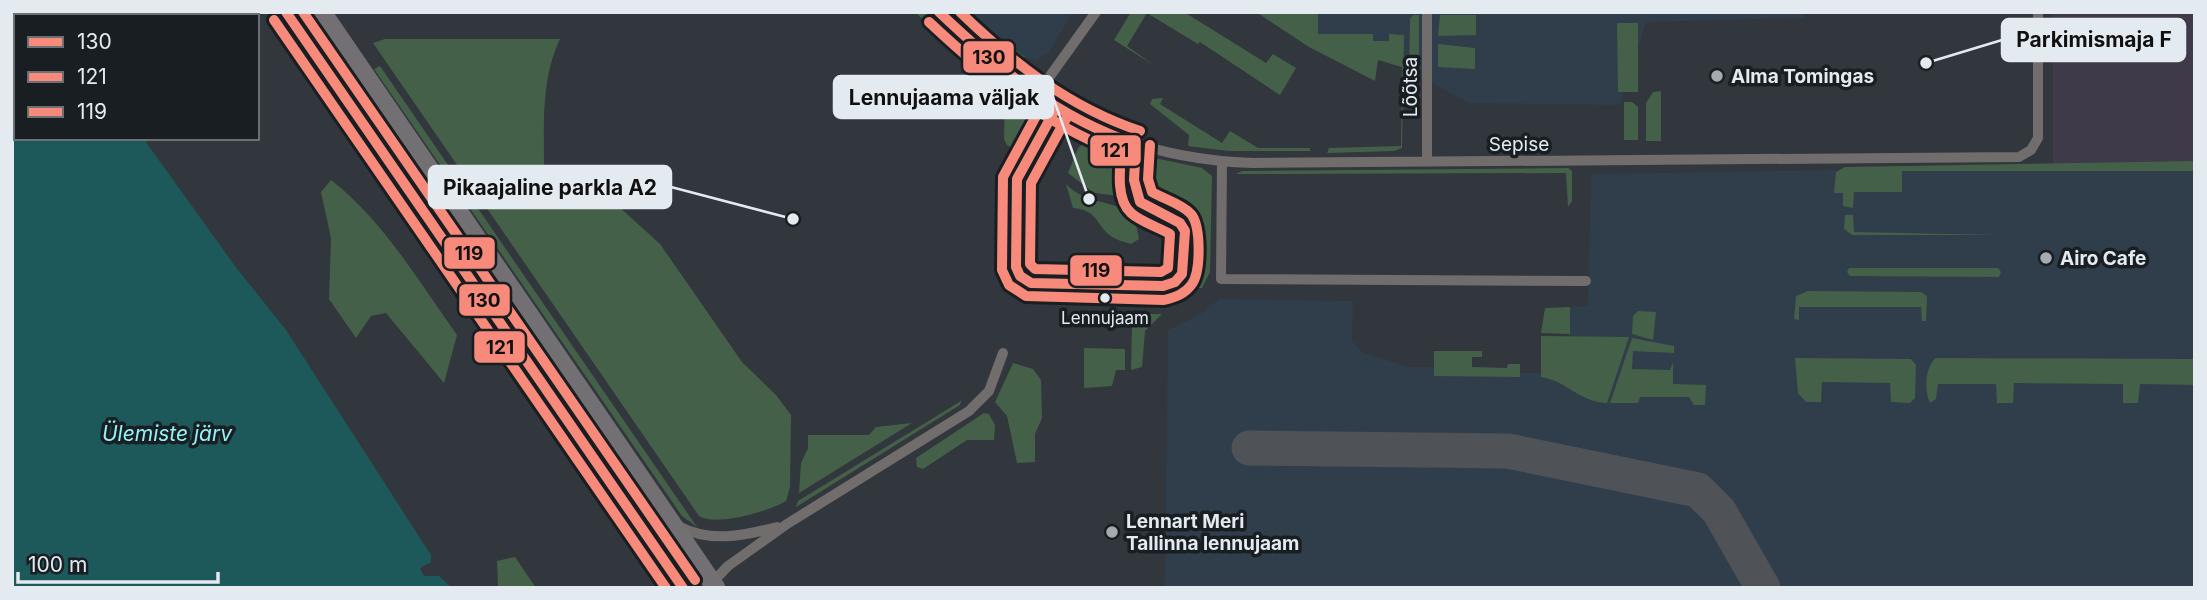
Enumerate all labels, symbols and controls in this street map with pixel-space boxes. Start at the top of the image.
legend [14,14,259,140]
callout: Parkimismaja F [2002,19,2185,61]
text: Parkimismaja F [2016,27,2172,52]
text: 130 [77,29,112,54]
line badge: 130 [962,40,1015,74]
text: 130 [972,46,1006,69]
street label: Lõõtsa [1399,57,1422,117]
text: 121 [77,64,107,89]
place label: Alma Tomingas [1731,65,1874,88]
marker: Alma Tomingas [1709,68,1725,84]
callout: Lennujaama väljak [834,76,1053,118]
text: Lennujaama väljak [849,85,1040,110]
text: 119 [77,99,107,124]
street label: Sepise [1489,133,1549,156]
line badge: 121 [1089,134,1142,167]
text: 121 [1101,139,1129,162]
callout: Pikaajaline parkla A2 [429,166,671,208]
text: Pikaajaline parkla A2 [443,175,657,200]
line badge: 119 [443,236,496,270]
text: 119 [455,242,483,265]
place label: Airo Cafe [2060,247,2146,270]
marker: Airo Cafe [2038,250,2054,266]
line badge: 119 [1069,254,1123,287]
text: 119 [1082,259,1110,282]
line badge: 130 [458,283,511,317]
text: 130 [467,289,501,312]
marker: Lennujaam [1098,291,1112,305]
place label: Lennujaam [1061,308,1149,328]
line badge: 121 [473,330,526,364]
text: 121 [486,336,514,359]
water label: Ülemiste järv [102,420,233,446]
place label: Lennart Meri Tallinna lennujaam [1126,510,1299,555]
marker: Lennart Meri Tallinna lennujaam [1104,524,1120,540]
scale bar [18,540,217,584]
text: 100 m [28,552,87,577]

